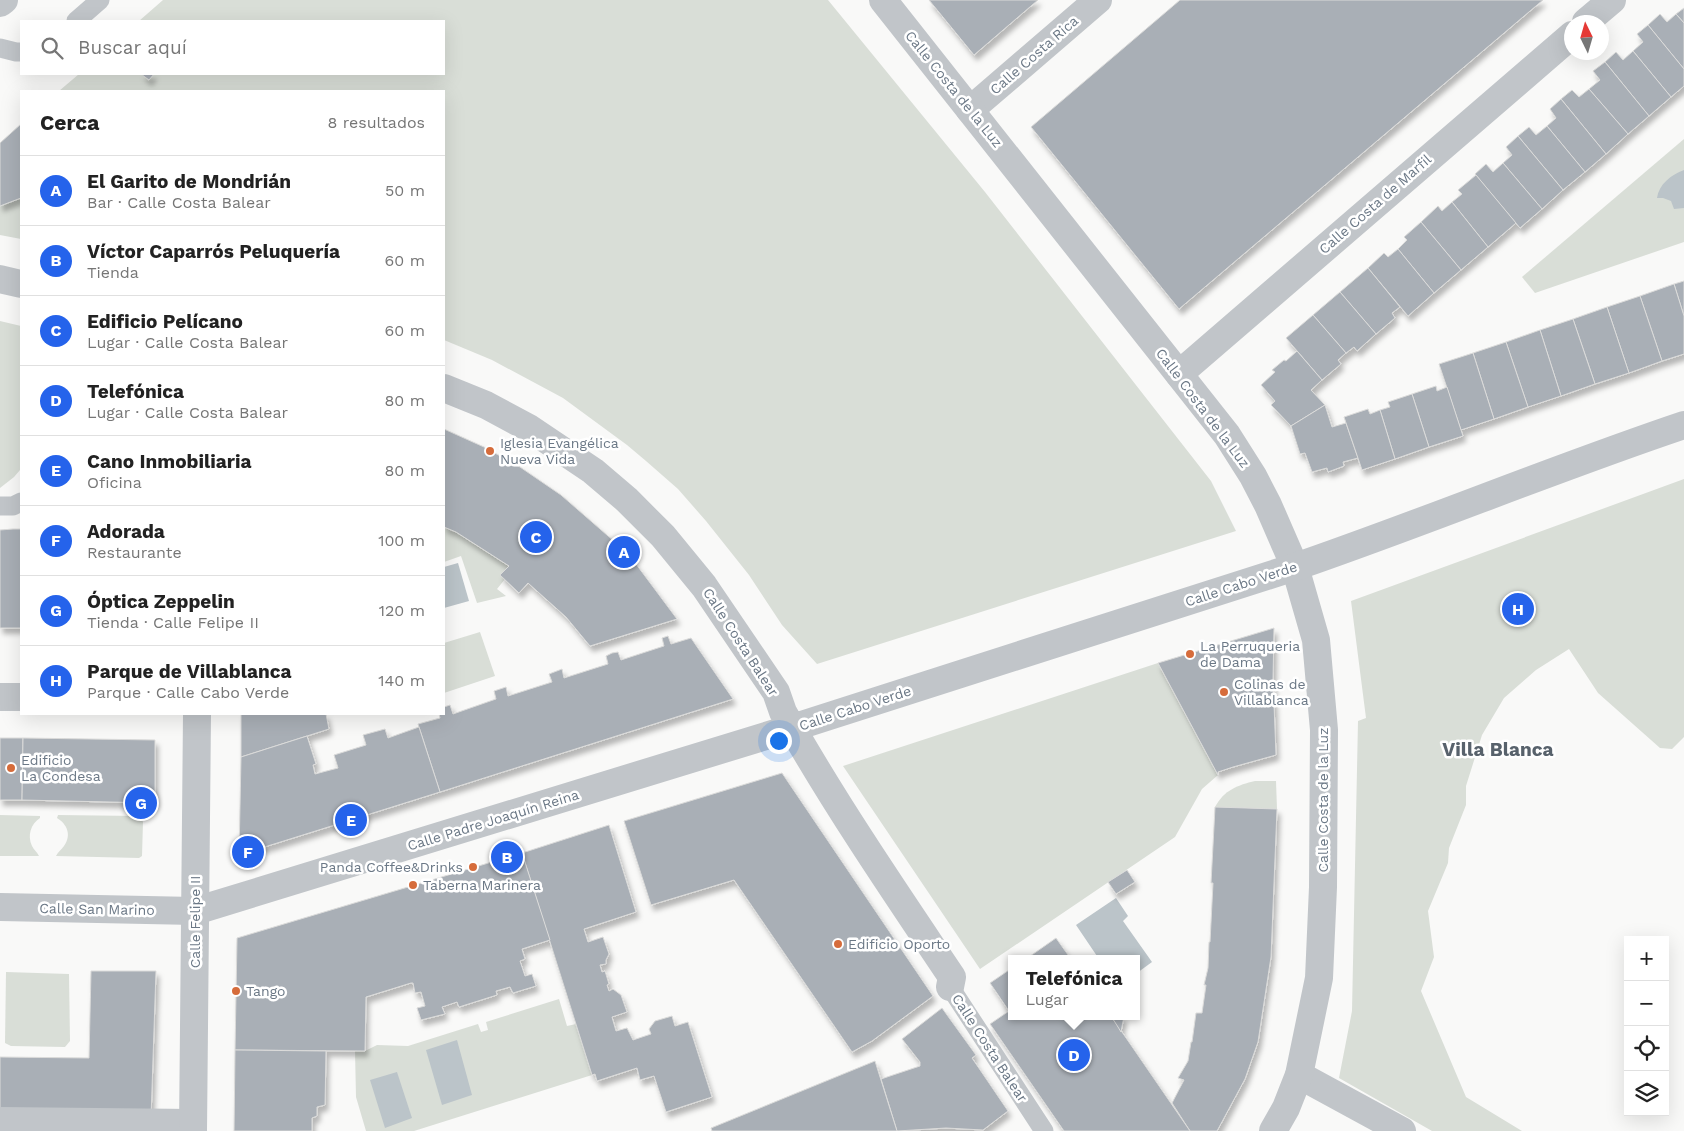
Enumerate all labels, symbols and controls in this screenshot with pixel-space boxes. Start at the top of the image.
street label: Calle Costa Rica [987,12,1081,98]
north arrow [1564,15,1609,60]
search box [20,20,445,75]
street label: Calle Costa de la Luz [902,28,1006,150]
icon: search [38,34,66,62]
text: Buscar aquí [78,36,187,59]
text: Cerca [40,110,99,135]
text: 8 resultados [327,113,425,132]
street label: Calle Costa de Marfil [1316,151,1435,257]
text: El Garito de Mondrián [87,170,291,193]
text: A [51,181,61,200]
text: 50 m [385,181,425,200]
text: Bar · Calle Costa Balear [87,193,271,212]
text: Víctor Caparrós Peluquería [87,240,340,263]
text: B [51,251,61,270]
text: 60 m [385,251,425,270]
text: Tienda [87,263,139,282]
text: Edificio Pelícano [87,310,243,333]
text: C [51,321,61,340]
text: 60 m [385,321,425,340]
text: Lugar · Calle Costa Balear [87,333,288,352]
street label: Calle Costa de la Luz [1153,345,1253,471]
text: Telefónica [87,380,184,403]
text: D [50,391,62,410]
text: 80 m [384,391,425,410]
text: Lugar · Calle Costa Balear [87,403,288,422]
place label: Iglesia Evangélica Nueva Vida [500,435,619,467]
marker: Iglesia Evangélica Nueva Vida [484,445,496,457]
text: Cano Inmobiliaria [87,450,251,473]
text: E [51,461,61,480]
text: 80 m [384,461,425,480]
text: Oficina [87,473,142,492]
pin: C [520,518,552,556]
text: Adorada [87,520,165,543]
text: F [51,531,61,550]
text: 100 m [378,531,425,550]
pin: A [608,533,640,571]
text: Restaurante [87,543,182,562]
street label: Calle Cabo Verde [1183,558,1299,610]
street label: Calle Costa Balear [700,585,782,699]
text: Óptica Zeppelin [87,590,235,613]
pin: H [1502,590,1534,628]
text: G [50,601,62,620]
text: 120 m [379,601,425,620]
text: Tienda · Calle Felipe II [87,613,259,632]
place label: La Perruqueria de Dama [1200,638,1300,670]
marker: La Perruqueria de Dama [1184,648,1196,660]
text: Parque de Villablanca [87,660,292,683]
text: H [50,671,62,690]
text: 140 m [378,671,425,690]
place label: Colinas de Villablanca [1234,676,1309,708]
street label: Calle Cabo Verde [797,682,913,734]
text: Parque · Calle Cabo Verde [87,683,289,702]
marker: Colinas de Villablanca [1218,686,1230,698]
street label: Calle Costa de la Luz [1315,727,1331,873]
your location [766,728,792,754]
district label: Villa Blanca [1442,738,1554,761]
place label: Edificio La Condesa [21,752,101,784]
marker: Edificio La Condesa [5,762,17,774]
pin: G [125,784,157,822]
street label: Calle Padre Joaquín Reina [405,786,581,854]
pin: E [335,801,367,839]
pin: F [232,833,264,871]
pin: B [491,838,523,876]
place label: Panda Coffee&Drinks [320,859,463,875]
marker: Panda Coffee&Drinks [467,861,479,873]
street label: Calle Felipe II [187,876,203,968]
place label: Taberna Marinera [423,877,541,893]
marker: Taberna Marinera [407,879,419,891]
street label: Calle San Marino [39,900,155,918]
place label: Edificio Oporto [848,936,950,952]
map controls [1624,936,1669,1116]
button: + [1624,936,1669,981]
marker: Edificio Oporto [832,938,844,950]
popup [1008,955,1140,1020]
text: Telefónica [1025,967,1123,990]
button: − [1624,981,1669,1026]
place label: Tango [246,983,285,999]
marker: Tango [230,985,242,997]
text: Lugar [1025,990,1069,1009]
street label: Calle Costa Balear [949,991,1031,1105]
button: locate [1624,1026,1669,1071]
pin: D [1058,1036,1090,1074]
button: layers [1624,1071,1669,1116]

